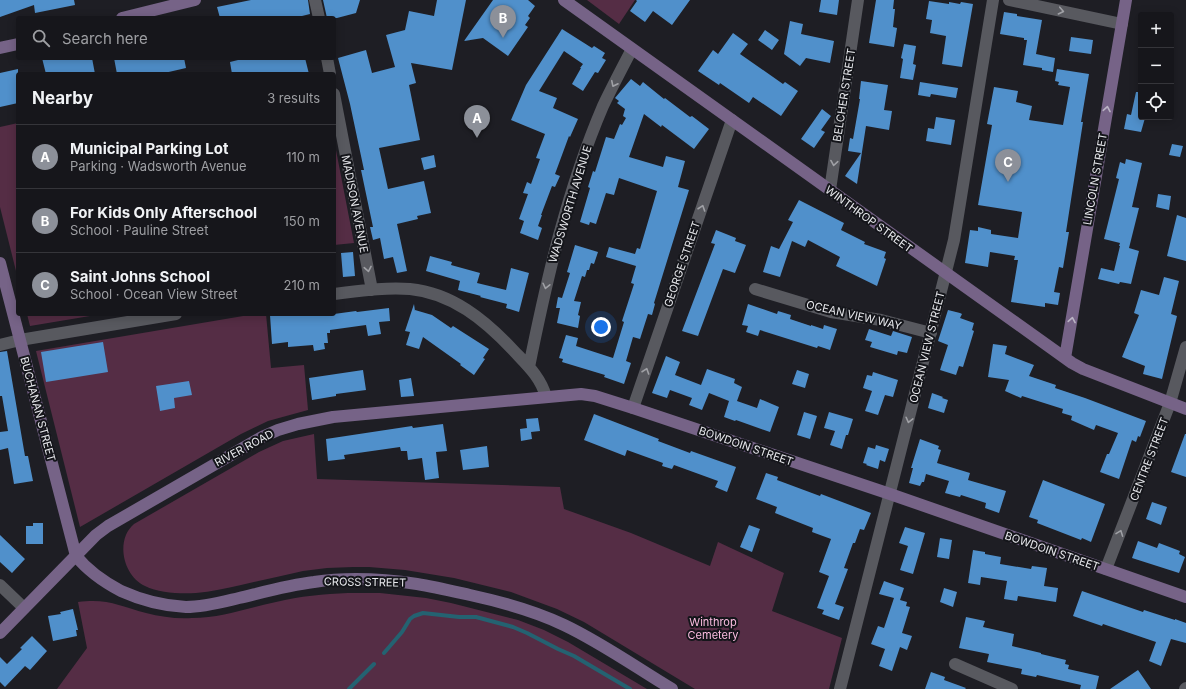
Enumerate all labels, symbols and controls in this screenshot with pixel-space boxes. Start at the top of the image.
pin: B [490,5,516,38]
one-way arrow [1058,7,1064,15]
map controls [1138,12,1174,120]
button: + [1138,12,1174,48]
search box [16,16,336,60]
icon: search [30,27,52,49]
text: Search here [62,29,148,48]
street label: BELCHER STREET [830,47,858,143]
button: − [1138,48,1174,84]
one-way arrow [611,79,619,87]
button: locate [1138,84,1174,120]
text: Nearby [32,88,93,108]
text: 3 results [267,90,320,106]
pin: A [464,105,490,138]
one-way arrow [1102,106,1111,112]
street label: LINCOLN STREET [1080,132,1110,226]
text: Municipal Parking Lot [70,139,228,158]
street label: WADSWORTH AVENUE [546,144,594,264]
text: A [40,149,50,165]
text: 110 m [286,149,320,165]
pin: C [995,149,1021,182]
street label: MADISON AVENUE [339,154,371,254]
text: Parking · Wadsworth Avenue [70,158,247,174]
one-way arrow [830,160,839,166]
street label: WINTHROP STREET [823,183,915,255]
text: For Kids Only Afterschool [70,203,257,222]
one-way arrow [697,205,705,212]
text: B [41,213,49,229]
text: 150 m [284,213,320,229]
street label: GEORGE STREET [661,219,703,309]
text: School · Pauline Street [70,222,208,238]
one-way arrow [364,266,372,272]
text: Saint Johns School [70,267,210,286]
text: C [40,277,50,293]
text: 210 m [284,277,320,293]
one-way arrow [542,283,550,289]
text: School · Ocean View Street [70,286,237,302]
street label: OCEAN VIEW STREET [906,290,948,404]
street label: OCEAN VIEW WAY [805,297,904,333]
your location [591,317,611,337]
one-way arrow [1067,317,1075,323]
street label: BUCHANAN STREET [17,355,59,463]
one-way arrow [641,367,649,374]
street label: CENTRE STREET [1127,415,1171,503]
one-way arrow [905,416,913,423]
street label: BOWDOIN STREET [697,423,795,469]
street label: RIVER ROAD [212,427,276,469]
street label: BOWDOIN STREET [1003,528,1101,574]
one-way arrow [1115,529,1123,536]
street label: CROSS STREET [324,574,406,590]
park label: Winthrop Cemetery [688,615,738,642]

